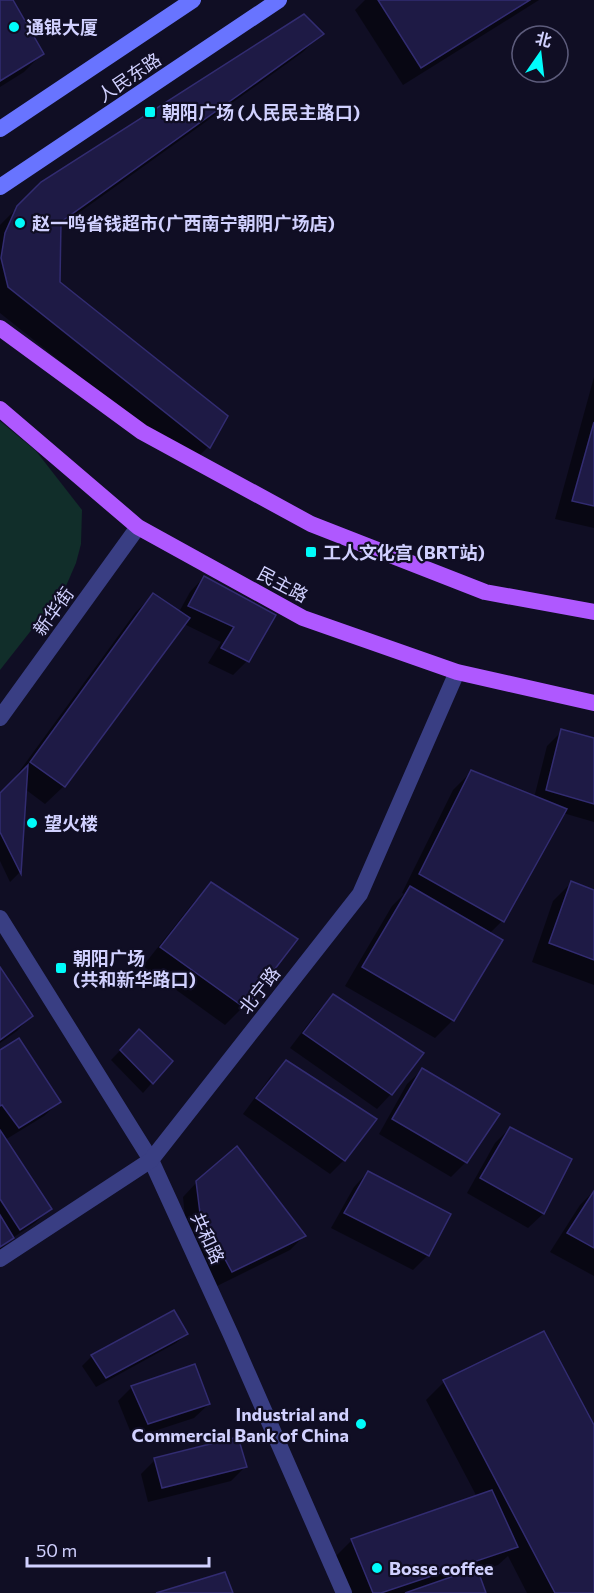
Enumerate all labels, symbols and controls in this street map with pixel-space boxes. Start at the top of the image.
place label: 通银大厦 [26,16,98,38]
marker: 通银大厦 [7,20,21,34]
north arrow [510,24,570,84]
text: 北 [534,28,554,50]
street label: 人民东路 [93,48,165,106]
place label: 朝阳广场 (人民民主路口) [162,101,360,123]
marker: 朝阳广场 (人民民主路口) [143,105,157,119]
place label: 赵一鸣省钱超市(广西南宁朝阳广场店) [32,212,335,234]
marker: 赵一鸣省钱超市(广西南宁朝阳广场店) [13,216,27,230]
place label: 工人文化宫 (BRT站) [323,541,485,563]
marker: 工人文化宫 (BRT站) [304,545,318,559]
street label: 民主路 [254,562,312,606]
street label: 新华街 [28,583,78,639]
place label: 望火楼 [44,812,98,834]
marker: 望火楼 [25,816,39,830]
place label: 朝阳广场 (共和新华路口) [73,947,196,990]
marker: 朝阳广场 (共和新华路口) [54,961,68,975]
street label: 北宁路 [234,962,284,1018]
street label: 共和路 [187,1209,229,1267]
place label: Industrial and Commercial Bank of China [132,1403,349,1446]
marker: Industrial and Commercial Bank of China [354,1417,368,1431]
scale bar [27,1530,208,1568]
text: 50 m [36,1539,77,1561]
place label: Bosse coffee [389,1557,493,1579]
marker: Bosse coffee [370,1561,384,1575]

